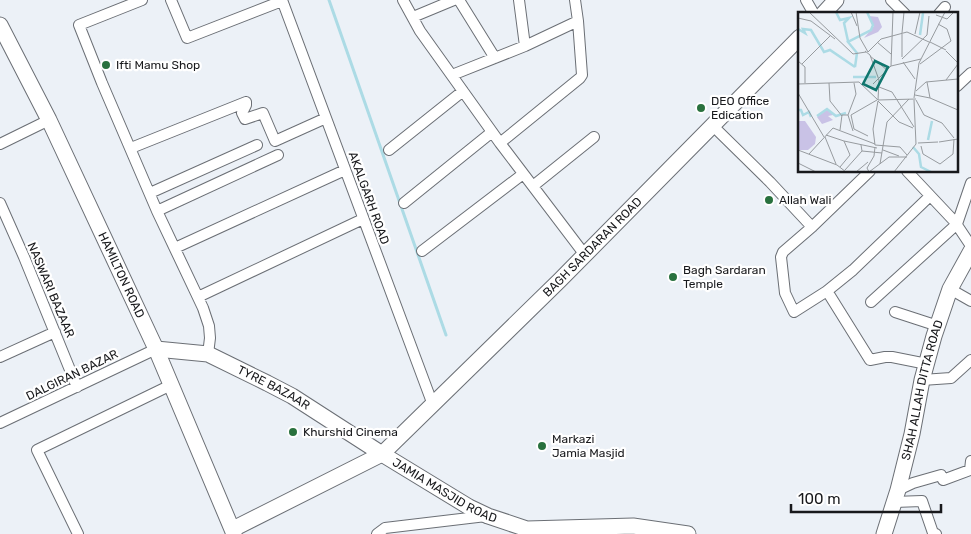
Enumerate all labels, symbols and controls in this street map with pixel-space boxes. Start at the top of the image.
inset map [798,12,958,172]
place label: Ifti Mamu Shop [116,58,200,72]
marker: Ifti Mamu Shop [100,59,112,71]
place label: DEO Office Edication [711,94,770,122]
marker: DEO Office Edication [695,102,707,114]
street label: AKALGARH ROAD [346,150,392,246]
place label: Allah Wali [779,193,831,207]
street label: BAGH SARDARAN ROAD [540,194,645,300]
marker: Allah Wali [763,194,775,206]
street label: HAMILTON ROAD [95,230,147,320]
street label: NASWARI BAZAAR [25,240,77,340]
place label: Bagh Sardaran Temple [683,263,766,291]
marker: Bagh Sardaran Temple [667,271,679,283]
street label: SHAH ALLAH DITTA ROAD [899,318,946,462]
street label: DALGIRAN BAZAR [24,347,120,403]
street label: TYRE BAZAAR [235,363,313,413]
place label: Khurshid Cinema [303,425,398,439]
marker: Khurshid Cinema [287,426,299,438]
place label: Markazi Jamia Masjid [552,432,625,460]
marker: Markazi Jamia Masjid [536,440,548,452]
street label: JAMIA MASJID ROAD [390,455,499,525]
scale bar [791,482,941,514]
text: 100 m [798,490,840,508]

